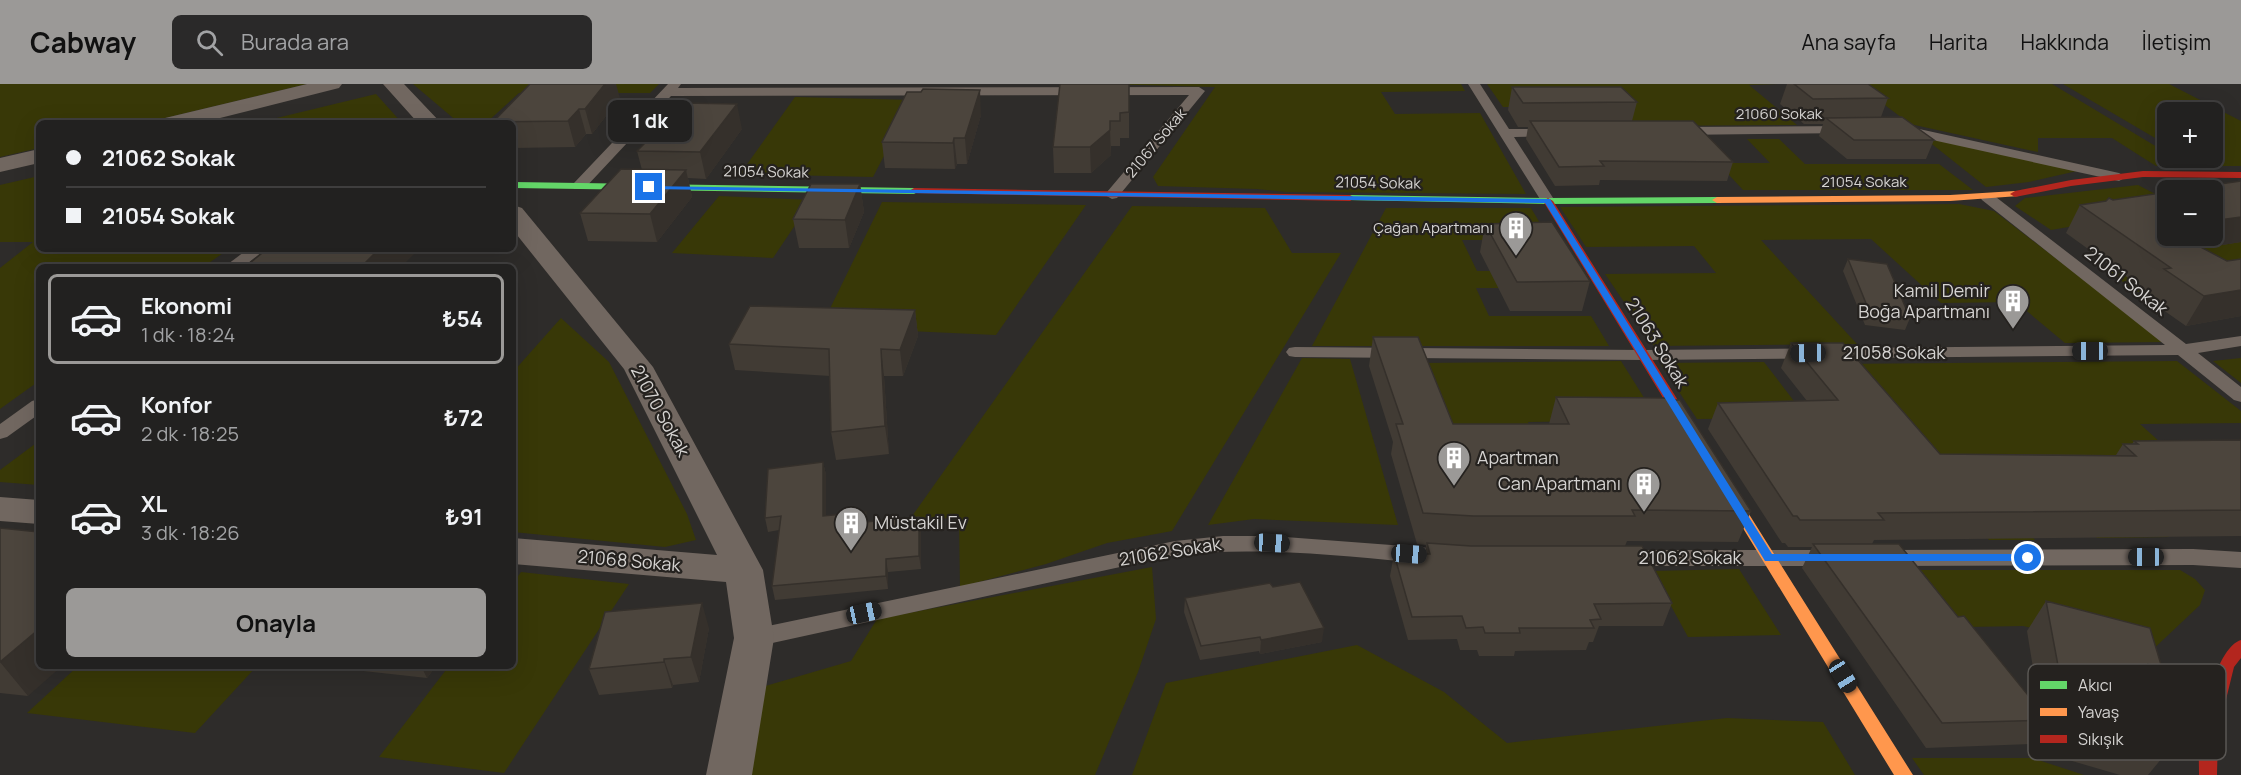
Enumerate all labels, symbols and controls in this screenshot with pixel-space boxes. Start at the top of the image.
search box [172,15,592,69]
text: Cabway [30,23,136,61]
icon: search [193,26,226,59]
text: Burada ara [241,27,349,57]
text: Ana sayfa [1802,28,1896,56]
text: Harita [1929,28,1988,56]
text: Hakkında [2021,28,2109,56]
text: İletişim [2142,28,2211,56]
callout: 1 dk [607,100,691,142]
map controls [2157,102,2223,246]
button: + [2157,102,2223,168]
street label: 21067 Sokak [1120,103,1191,182]
street label: 21060 Sokak [1736,103,1823,124]
text: 1 dk [632,107,668,134]
text: 21062 Sokak [102,143,235,173]
street label: 21054 Sokak [723,160,809,183]
street label: 21054 Sokak [1335,171,1421,194]
street label: 21054 Sokak [1821,171,1907,192]
route end [635,173,662,200]
button: − [2157,180,2223,246]
text: 21054 Sokak [102,201,234,231]
building icon: Çağan Apartmanı [1498,210,1534,257]
place label: Çağan Apartmanı [1373,217,1493,238]
street label: 21061 Sokak [2080,240,2174,321]
place label: Kamil Demir Boğa Apartmanı [1858,278,1991,323]
building icon: Kamil Demir Boğa Apartmanı [1995,283,2031,330]
text: Ekonomi [141,291,232,321]
icon: car [69,292,123,346]
street label: 21063 Sokak [1620,293,1696,393]
text: ₺54 [442,304,483,334]
text: 1 dk · 18:24 [141,321,235,348]
street label: 21058 Sokak [1843,340,1946,364]
car [2072,342,2108,360]
car [1790,344,1826,362]
street label: 21070 Sokak [626,360,696,462]
text: Konfor [141,390,212,420]
icon: car [69,391,123,445]
text: ₺72 [444,403,483,433]
text: 2 dk · 18:25 [141,420,239,447]
building icon: Apartman [1436,440,1472,487]
place label: Apartman [1477,445,1559,469]
building icon: Can Apartmanı [1626,466,1662,513]
place label: Can Apartmanı [1498,471,1621,495]
text: XL [141,489,167,519]
icon: car [69,490,123,544]
text: ₺91 [445,502,483,532]
building icon: Müstakil Ev [833,505,869,552]
place label: Müstakil Ev [874,510,967,534]
text: 3 dk · 18:26 [141,519,240,546]
street label: 21062 Sokak [1117,531,1224,571]
car [1254,533,1290,553]
street label: 21068 Sokak [577,544,683,577]
car [1390,544,1428,564]
route start [2014,544,2041,571]
street label: 21062 Sokak [1639,545,1743,569]
car [2128,548,2164,566]
button: Onayla [66,588,486,657]
car [845,600,883,626]
car [1826,656,1860,696]
legend [2028,664,2226,760]
text: Akıcı [2078,674,2112,696]
text: Yavaş [2078,701,2119,723]
text: Sıkışık [2078,728,2124,750]

